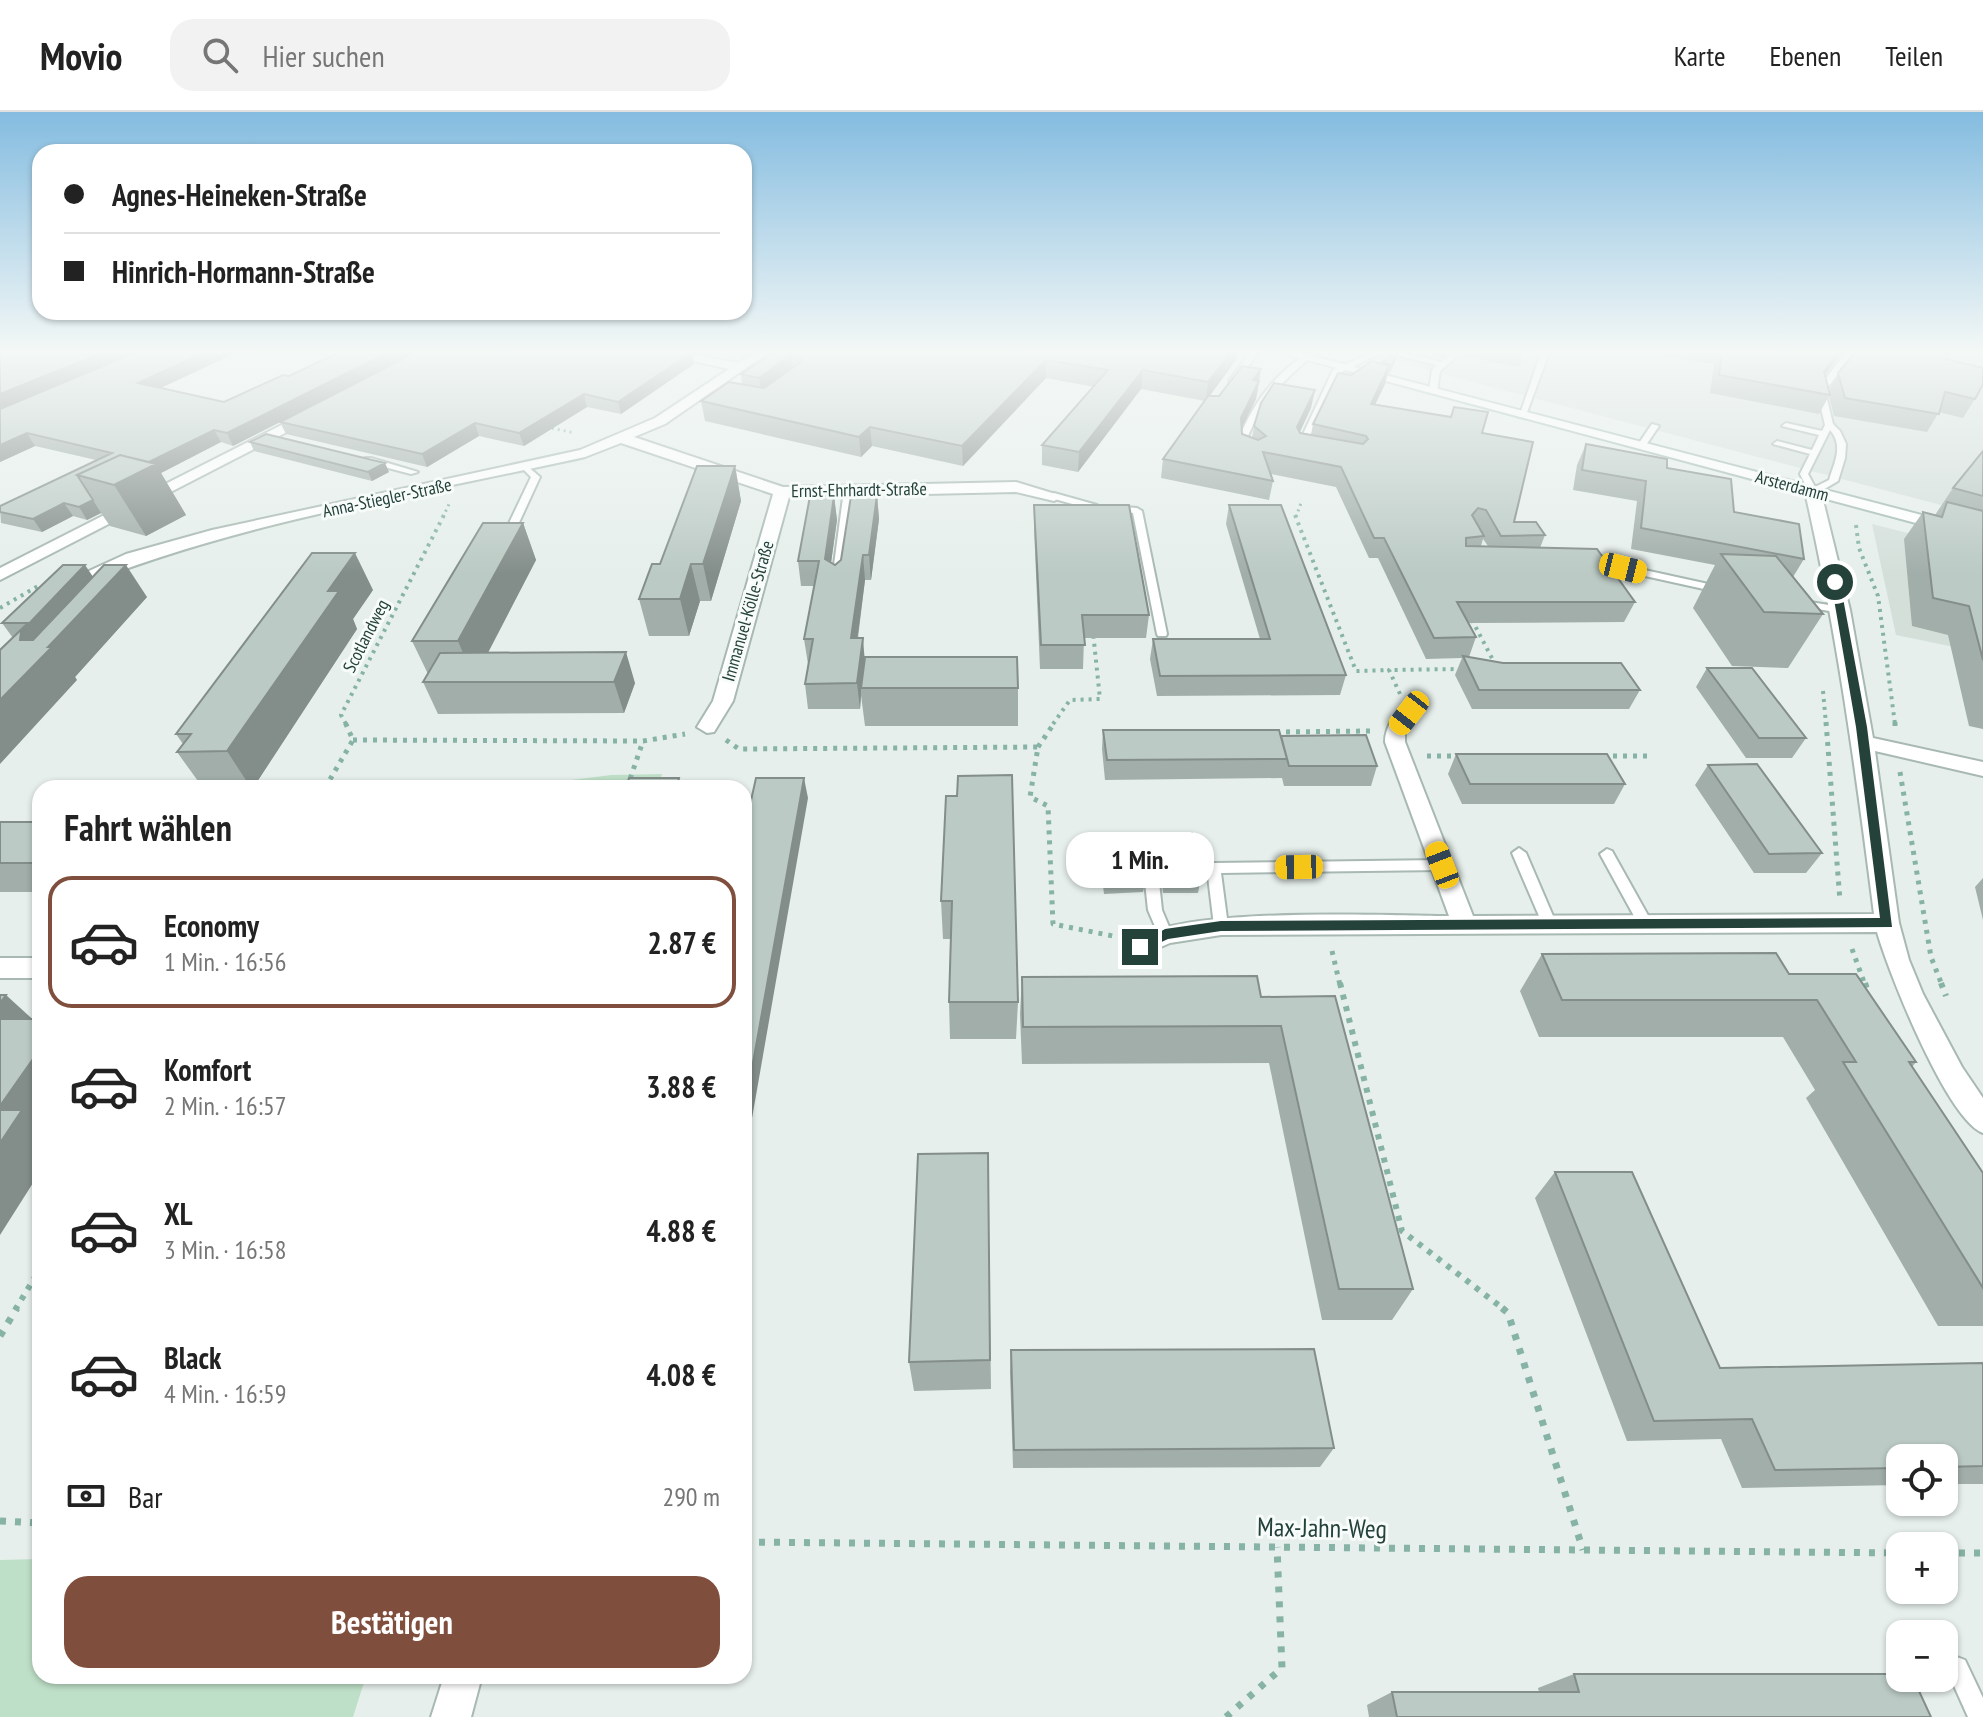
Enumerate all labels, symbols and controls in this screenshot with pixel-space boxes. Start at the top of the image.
search box [170,19,730,91]
text: Movio [40,31,122,80]
icon: search [198,33,242,77]
text: Hier suchen [262,36,385,75]
text: Karte [1674,37,1725,74]
text: Ebenen [1769,37,1841,74]
text: Teilen [1885,37,1943,74]
text: Agnes-Heineken-Straße [112,175,367,214]
text: Hinrich-Hormann-Straße [112,252,375,291]
street label: Arsterdamm [1753,465,1831,506]
street label: Anna-Stiegler-Straße [320,473,453,522]
street label: Ernst-Ehrhardt-Straße [791,477,927,502]
street label: Immanuel-Kölle-Straße [716,538,779,684]
car [1597,551,1649,585]
route start [1817,564,1853,600]
street label: Scotlandweg [337,595,394,676]
car [1385,687,1433,739]
text: Fahrt wählen [64,804,232,851]
callout: 1 Min. [1066,831,1214,887]
car [1422,838,1462,892]
text: 1 Min. [1111,843,1169,876]
car [1275,855,1323,879]
icon: car [68,906,140,978]
text: Economy [164,906,259,945]
text: 2.87 € [647,923,716,962]
route end [1122,929,1158,965]
text: 1 Min. · 16:56 [164,945,286,978]
icon: car [68,1050,140,1122]
text: Komfort [164,1050,251,1089]
text: 3.88 € [646,1067,716,1106]
text: 2 Min. · 16:57 [164,1089,286,1122]
icon: car [68,1194,140,1266]
text: XL [164,1194,193,1233]
text: 4.88 € [646,1211,716,1250]
text: 3 Min. · 16:58 [164,1233,286,1266]
icon: car [68,1338,140,1410]
text: Black [164,1338,221,1377]
text: 4.08 € [646,1355,716,1394]
text: 4 Min. · 16:59 [164,1377,286,1410]
map controls [1886,1444,1958,1692]
button: locate [1886,1444,1958,1516]
icon: cash [64,1474,108,1518]
text: Bar [128,1477,162,1516]
text: 290 m [662,1480,720,1513]
street label: Max-Jahn-Weg [1257,1510,1387,1545]
button: + [1886,1532,1958,1604]
button: Bestätigen [64,1576,720,1668]
button: − [1886,1620,1958,1692]

